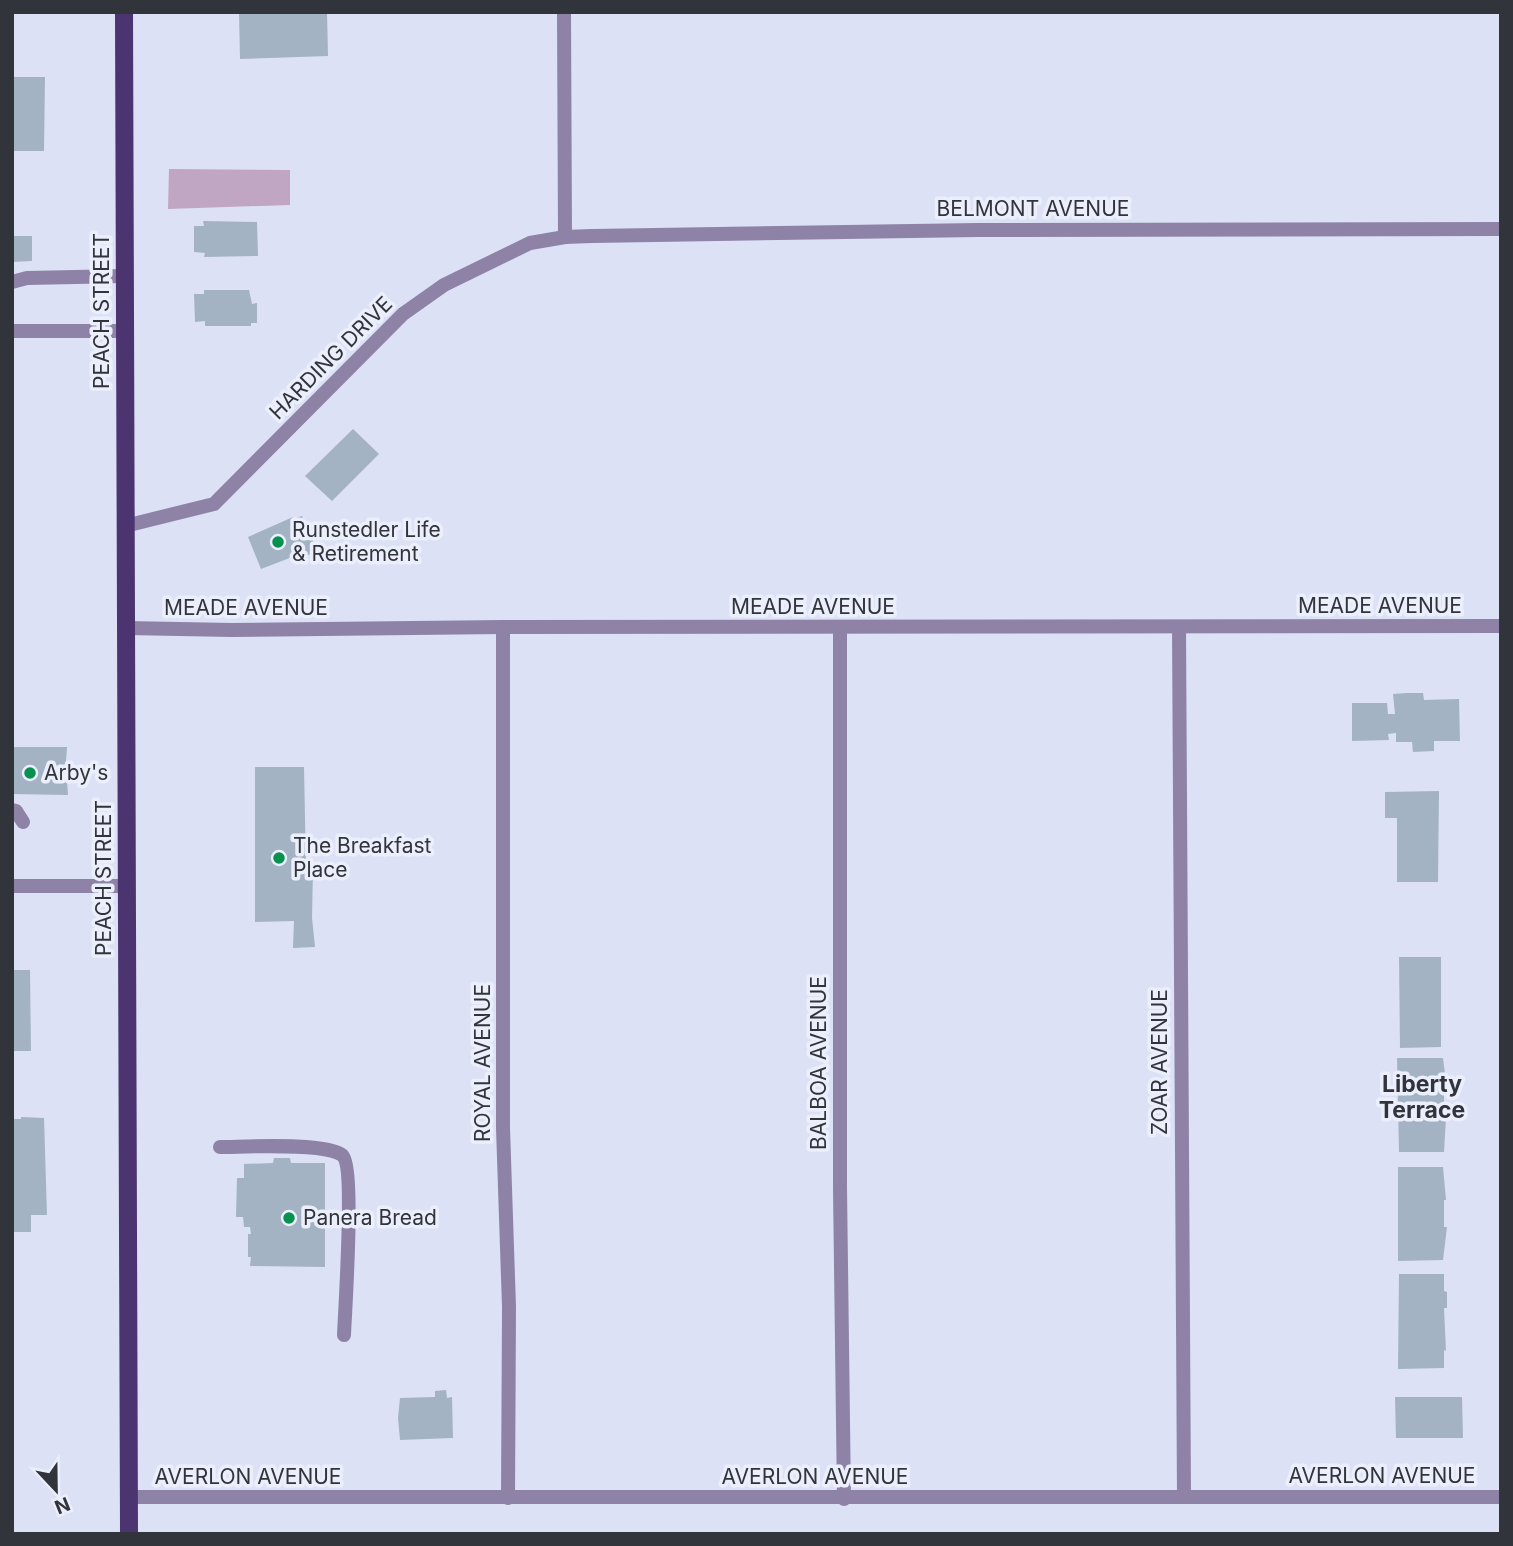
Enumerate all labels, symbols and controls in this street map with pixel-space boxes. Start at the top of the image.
street label: BELMONT AVENUE [937,196,1129,221]
street label: PEACH STREET [89,233,114,389]
street label: HARDING DRIVE [264,291,397,424]
place label: Runstedler Life & Retirement [292,517,441,566]
marker: Runstedler Life & Retirement [270,534,286,550]
street label: MEADE AVENUE [1298,593,1462,618]
street label: MEADE AVENUE [731,594,895,619]
street label: MEADE AVENUE [164,595,328,620]
place label: Arby's [44,760,108,785]
marker: Arby's [22,765,38,781]
street label: PEACH STREET [91,800,116,956]
place label: The Breakfast Place [293,833,432,882]
marker: The Breakfast Place [271,850,287,866]
street label: BALBOA AVENUE [806,976,831,1150]
street label: ROYAL AVENUE [470,984,495,1142]
street label: ZOAR AVENUE [1147,989,1172,1135]
district label: Liberty Terrace [1379,1070,1465,1124]
place label: Panera Bread [303,1205,437,1230]
marker: Panera Bread [281,1210,297,1226]
north arrow [21,1455,91,1525]
street label: AVERLON AVENUE [1289,1463,1475,1488]
street label: AVERLON AVENUE [155,1464,341,1489]
street label: AVERLON AVENUE [722,1464,908,1489]
text: N [51,1492,73,1519]

